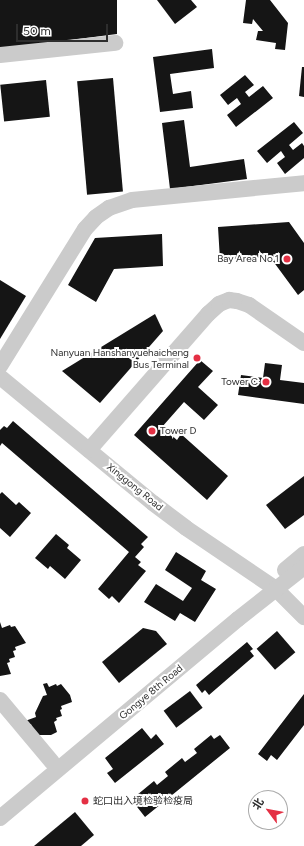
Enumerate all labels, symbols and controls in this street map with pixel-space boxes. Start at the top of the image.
scale bar [18,16,110,42]
text: 50 m [23,24,51,38]
place label: Bay Area No.1 [217,253,279,265]
marker: Bay Area No.1 [282,254,292,264]
place label: Nanyuan Hanshanyuehaicheng Bus Terminal [50,346,189,370]
marker: Nanyuan Hanshanyuehaicheng Bus Terminal [192,353,202,363]
place label: Tower C [221,376,258,388]
marker: Tower C [261,377,271,387]
place label: Tower D [160,425,196,437]
marker: Tower D [147,426,157,436]
street label: Xinggong Road [105,461,165,513]
street label: Gongye 8th Road [117,662,185,722]
north arrow [248,790,288,830]
place label: 蛇口出入境检验检疫局 [93,795,193,807]
marker: 蛇口出入境检验检疫局 [80,796,90,806]
text: 北 [250,796,267,812]

